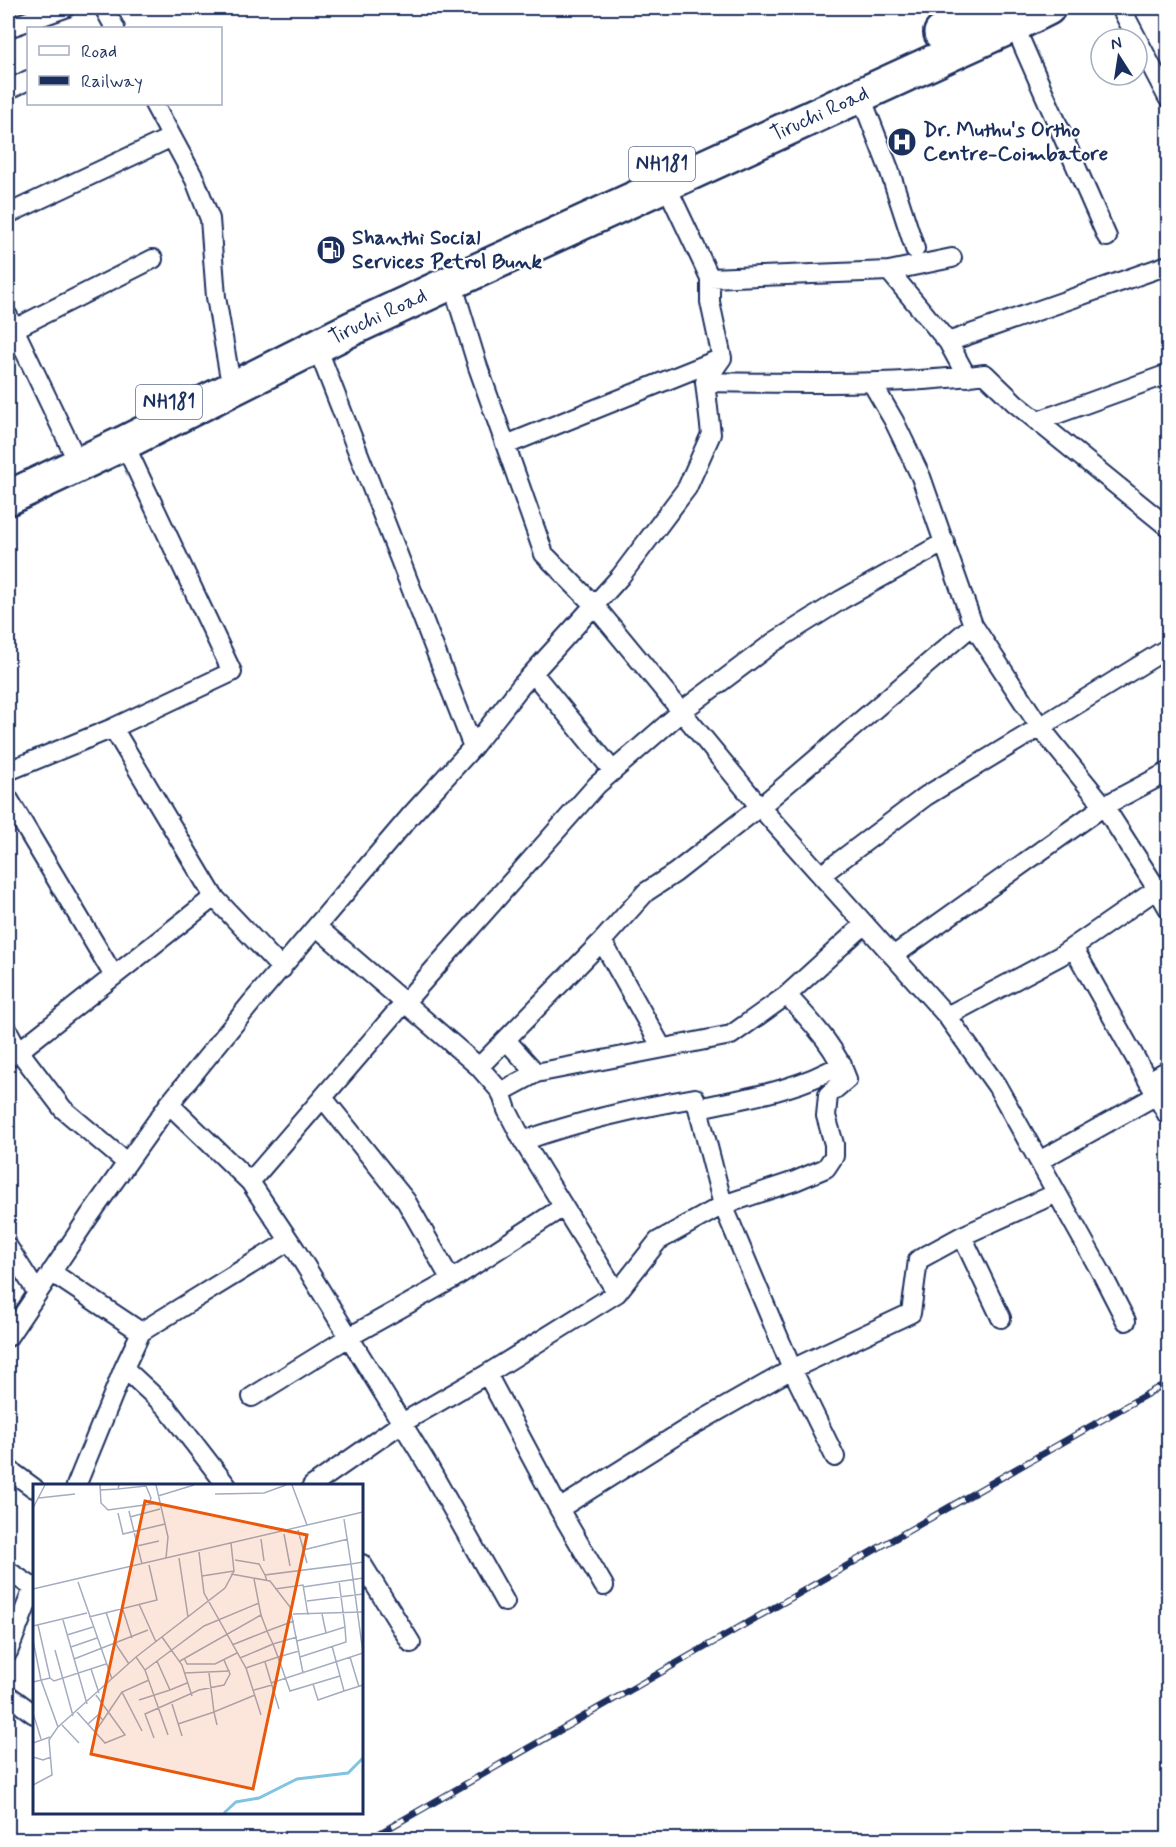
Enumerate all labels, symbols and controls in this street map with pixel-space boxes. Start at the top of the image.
legend [27,27,222,105]
north arrow [1089,27,1149,87]
text: N [1109,32,1124,55]
text: Road [81,40,117,64]
text: Railway [81,70,143,94]
street label: Tiruchi Road [766,79,873,148]
place label: Dr. Muthu's Ortho Centre-Coimbatore [923,116,1108,168]
hospital icon: Dr. Muthu's Ortho Centre-Coimbatore [886,126,918,158]
road number: NH181 [629,147,695,181]
place label: Shanthi Social Services Petrol Bunk [352,224,542,276]
fuel station icon: Shanthi Social Services Petrol Bunk [315,234,347,266]
street label: Tiruchi Road [324,282,431,352]
road number: NH181 [136,385,202,419]
inset map [33,1484,363,1814]

